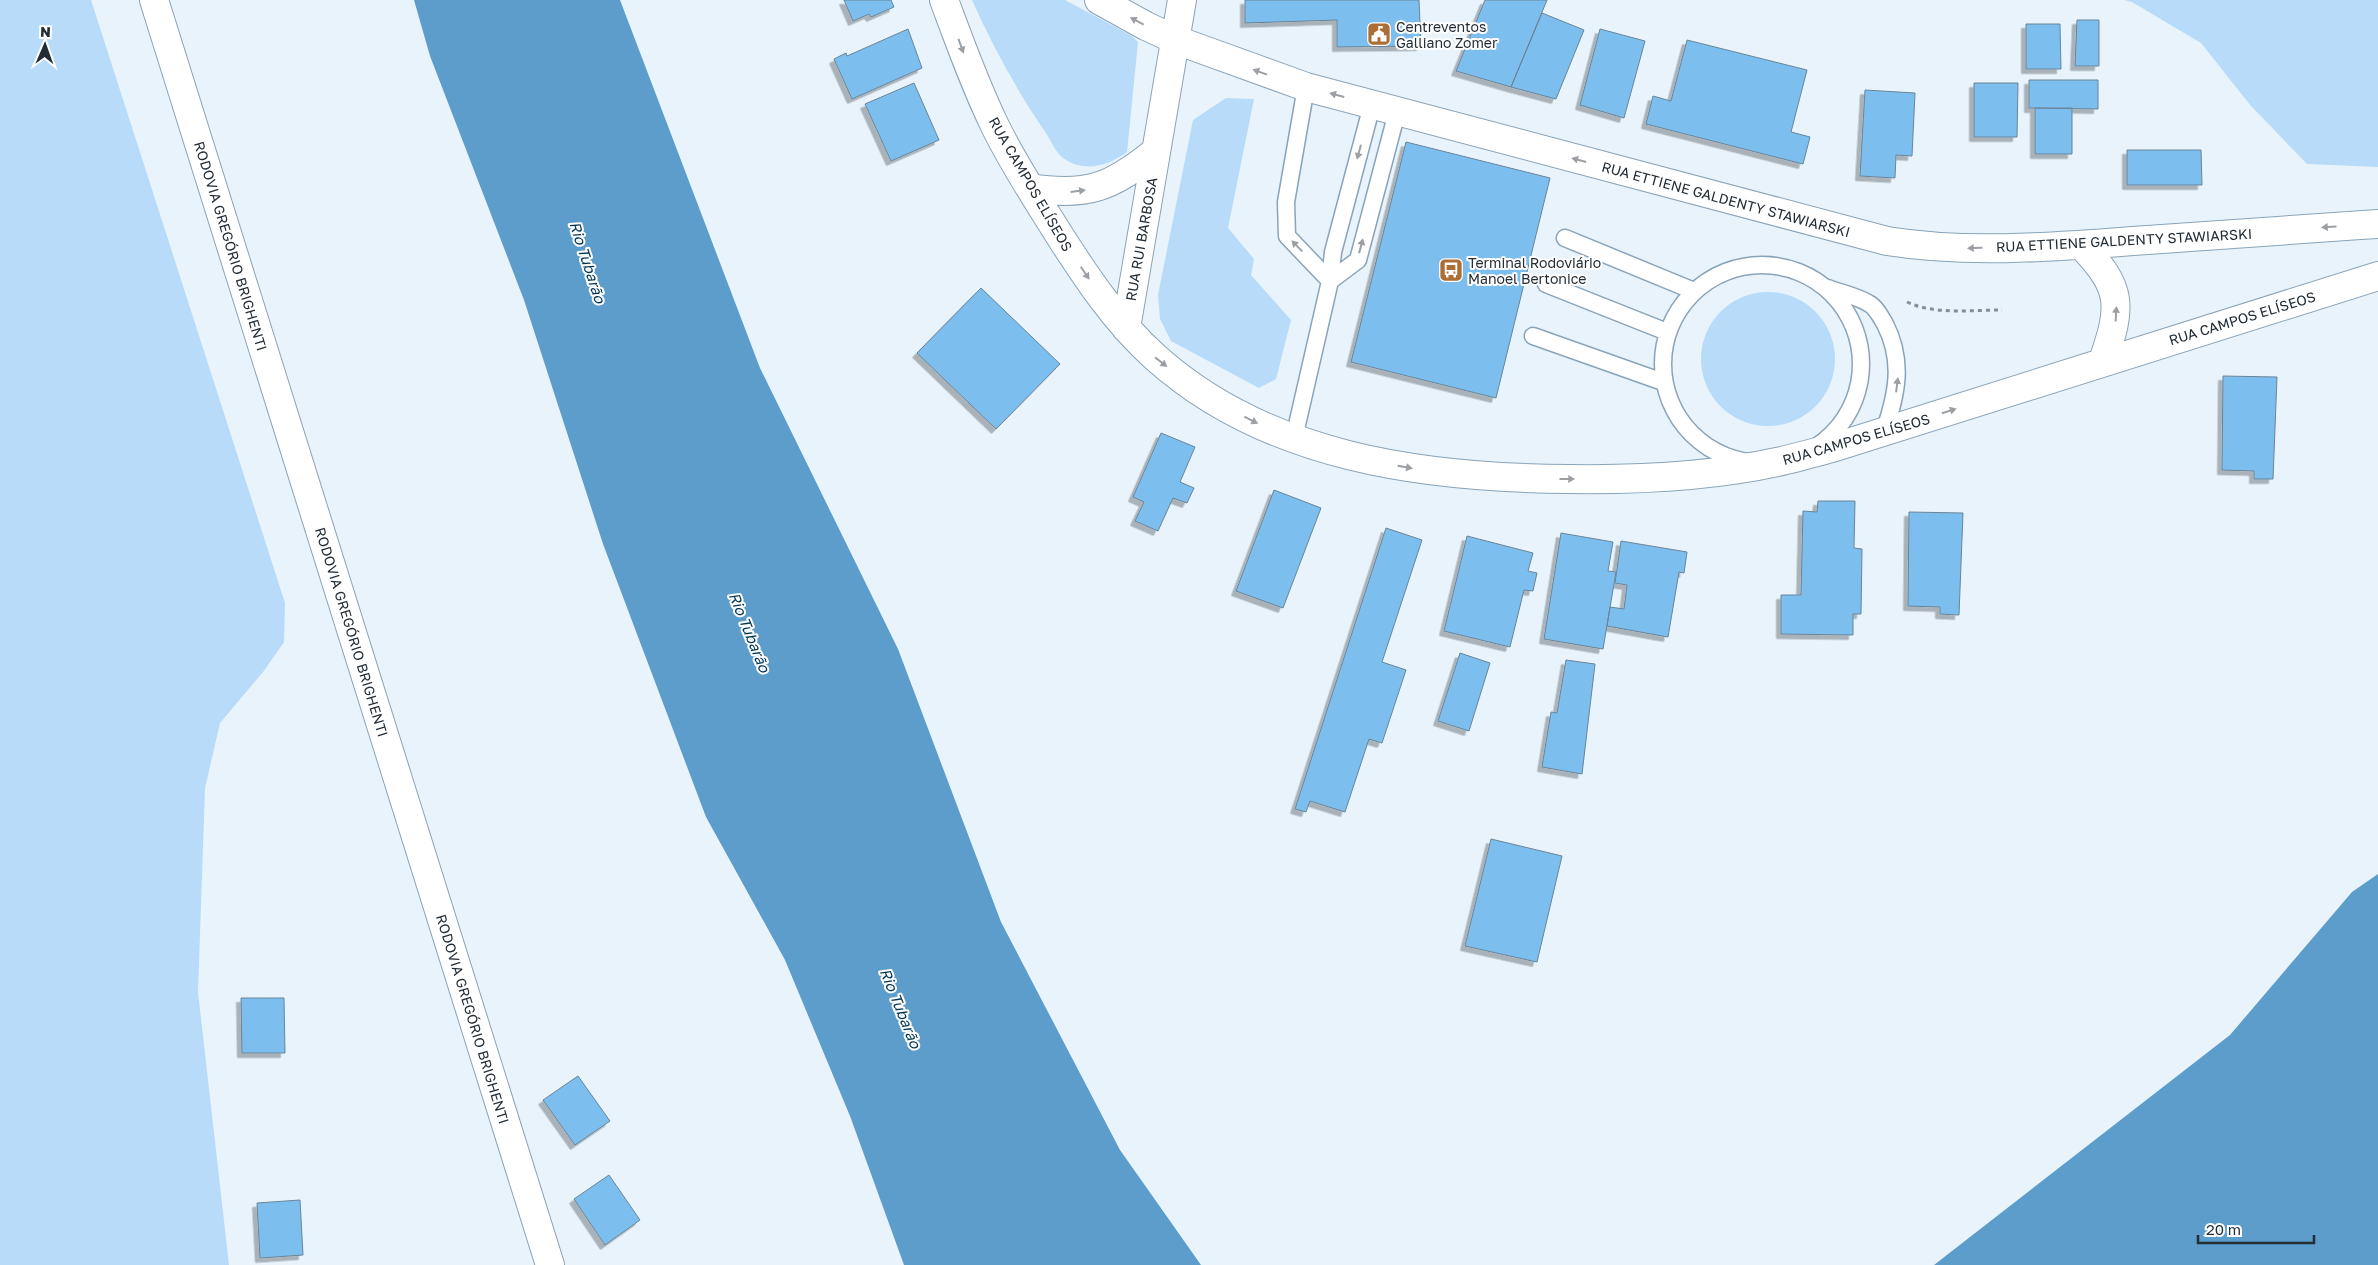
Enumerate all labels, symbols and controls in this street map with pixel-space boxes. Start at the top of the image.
one-way arrow [1129,17,1144,25]
place label: Centreventos Galliano Zomer [1396,18,1498,51]
north arrow [20,20,70,70]
public building icon: Centreventos Galliano Zomer [1366,21,1392,47]
text: N [40,23,51,40]
one-way arrow [957,39,965,54]
one-way arrow [1252,68,1267,76]
one-way arrow [1330,91,1345,99]
street label: RUA CAMPOS ELÍSEOS [986,114,1076,254]
street label: RODOVIA GREGÓRIO BRIGHENTI [191,139,271,353]
one-way arrow [1355,144,1363,159]
one-way arrow [1571,156,1586,164]
street label: RUA ETTIENE GALDENTY STAWIARSKI [1600,158,1852,240]
street label: RUA RUI BARBOSA [1122,175,1160,302]
one-way arrow [1071,187,1087,195]
water label: Rio Tubarão [566,219,610,306]
one-way arrow [2321,223,2337,231]
street label: RUA ETTIENE GALDENTY STAWIARSKI [1996,225,2252,255]
one-way arrow [1358,239,1366,254]
one-way arrow [1291,240,1303,252]
one-way arrow [1967,244,1983,252]
place label: Terminal Rodoviário Manoel Bertonice [1468,254,1601,287]
bus stop icon: Terminal Rodoviário Manoel Bertonice [1438,257,1464,283]
one-way arrow [1080,267,1090,280]
street label: RUA CAMPOS ELÍSEOS [2167,288,2317,348]
one-way arrow [2112,306,2120,322]
one-way arrow [1155,356,1168,367]
one-way arrow [1893,377,1901,393]
one-way arrow [1941,407,1956,414]
street label: RUA CAMPOS ELÍSEOS [1780,410,1932,468]
one-way arrow [1243,416,1258,424]
one-way arrow [1398,463,1414,471]
one-way arrow [1560,475,1576,483]
street label: RODOVIA GREGÓRIO BRIGHENTI [312,525,392,739]
water label: Rio Tubarão [726,589,775,676]
street label: RODOVIA GREGÓRIO BRIGHENTI [433,912,513,1126]
water label: Rio Tubarão [877,965,926,1052]
scale bar [2198,1212,2314,1244]
text: 20 m [2206,1220,2241,1238]

